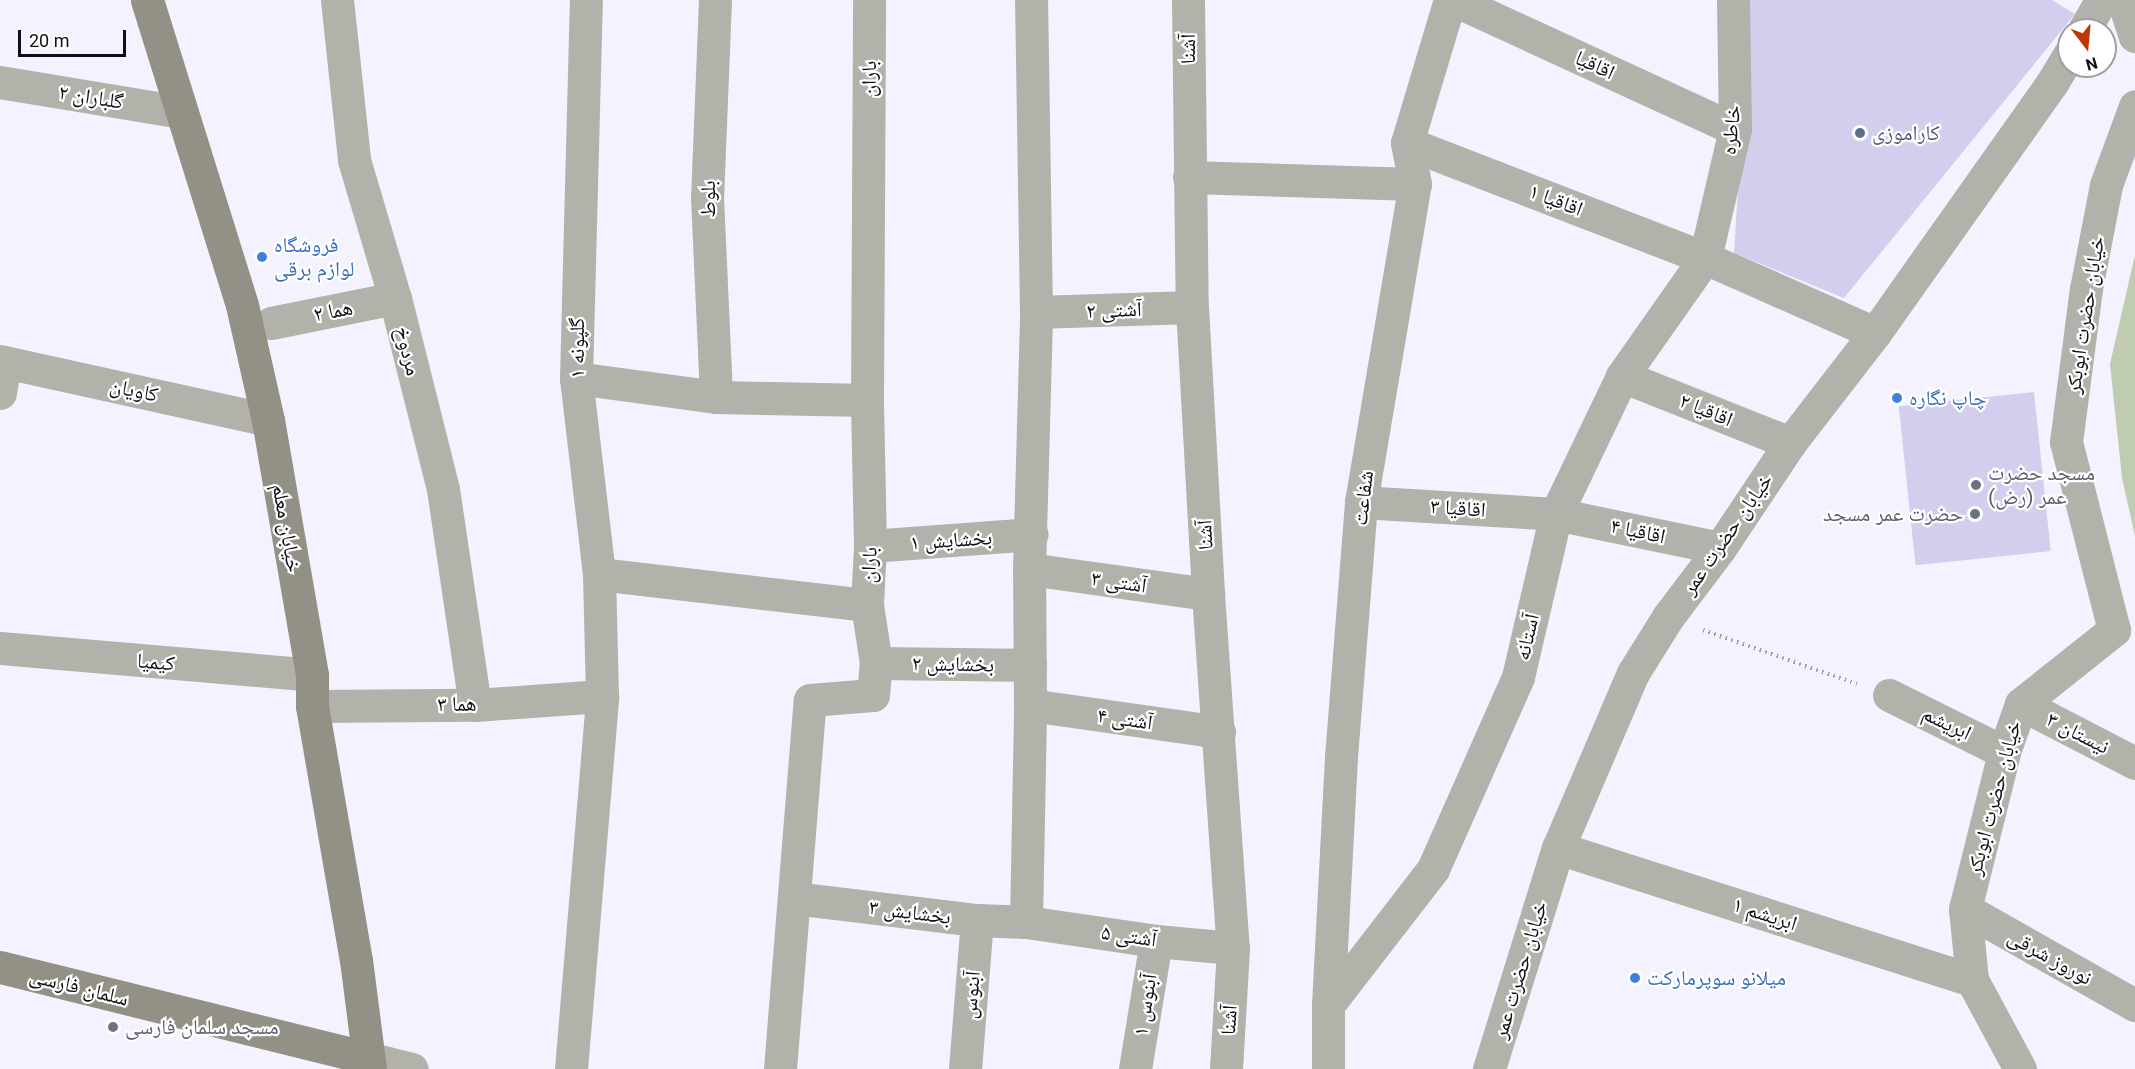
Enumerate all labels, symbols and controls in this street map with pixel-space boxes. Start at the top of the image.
scale bar [21,18,129,56]
north arrow [2057,18,2117,78]
text: 20 m [29,30,69,51]
street label: آشنا [1175,34,1201,64]
street label: اقاقیا [1571,45,1619,85]
text: N [2084,53,2100,75]
street label: باران [856,61,882,97]
street label: گلباران ۲ [57,79,125,115]
street label: خاطره [1716,104,1746,156]
place label: کاراموزی [1872,120,1940,146]
marker: کاراموزی [1853,126,1867,140]
street label: اقاقیا ۱ [1526,178,1586,222]
street label: بلوط [695,181,721,217]
place label: فروشگاه لوازم برقی [274,232,354,282]
street label: خیابان حضرت ابوبکر [2060,235,2110,395]
marker: فروشگاه لوازم برقی [255,250,269,264]
street label: هما ۲ [311,295,355,327]
street label: آشتی ۲ [1086,296,1142,324]
street label: گلپونه ۱ [564,317,590,379]
street label: مردوخ [390,324,426,378]
street label: کاویان [108,373,160,407]
place label: چاپ نگاره [1909,385,1986,411]
street label: اقاقیا ۲ [1676,388,1736,432]
marker: چاپ نگاره [1890,391,1904,405]
place label: مسجد حضرت عمر (رض) [1988,460,2095,510]
street label: شفاعت [1347,469,1379,527]
street label: خیابان حضرت عمر [1676,469,1778,599]
marker: مسجد حضرت عمر (رض) [1969,478,1983,492]
street label: خیابان معلم [267,482,307,574]
street label: اقاقیا ۳ [1429,493,1487,523]
place label: حضرت عمر مسجد [1823,501,1963,527]
marker: حضرت عمر مسجد [1968,507,1982,521]
street label: اقاقیا ۴ [1608,513,1668,549]
street label: آشنا [1192,519,1218,551]
street label: بخشایش ۱ [909,525,993,555]
street label: باران [855,546,883,584]
street label: آشتی ۳ [1090,566,1148,598]
street label: آستانه [1509,611,1545,663]
street label: کیمیا [136,648,176,676]
street label: بخشایش ۲ [912,651,994,677]
street label: هما ۳ [437,691,477,717]
street label: ابریشم [1918,700,1976,746]
street label: آشتی ۴ [1096,703,1154,735]
street label: نیستان ۳ [2042,707,2114,759]
street label: خیابان حضرت ابوبکر [1961,718,2027,878]
street label: ابریشم ۱ [1730,892,1800,936]
street label: بخشایش ۳ [868,894,952,930]
street label: خیابان حضرت عمر [1487,898,1553,1042]
street label: آشتی ۵ [1100,920,1158,952]
street label: نوروز شرقی [2003,924,2097,990]
street label: سلمان فارسی [27,963,131,1011]
place label: میلانو سوپرمارکت [1647,965,1786,991]
street label: آبنوس [956,970,986,1020]
marker: میلانو سوپرمارکت [1628,971,1642,985]
street label: آبنوس ۱ [1128,972,1162,1038]
street label: آشنا [1215,1004,1243,1036]
place label: مسجد سلمان فارسی [125,1014,279,1040]
marker: مسجد سلمان فارسی [106,1020,120,1034]

